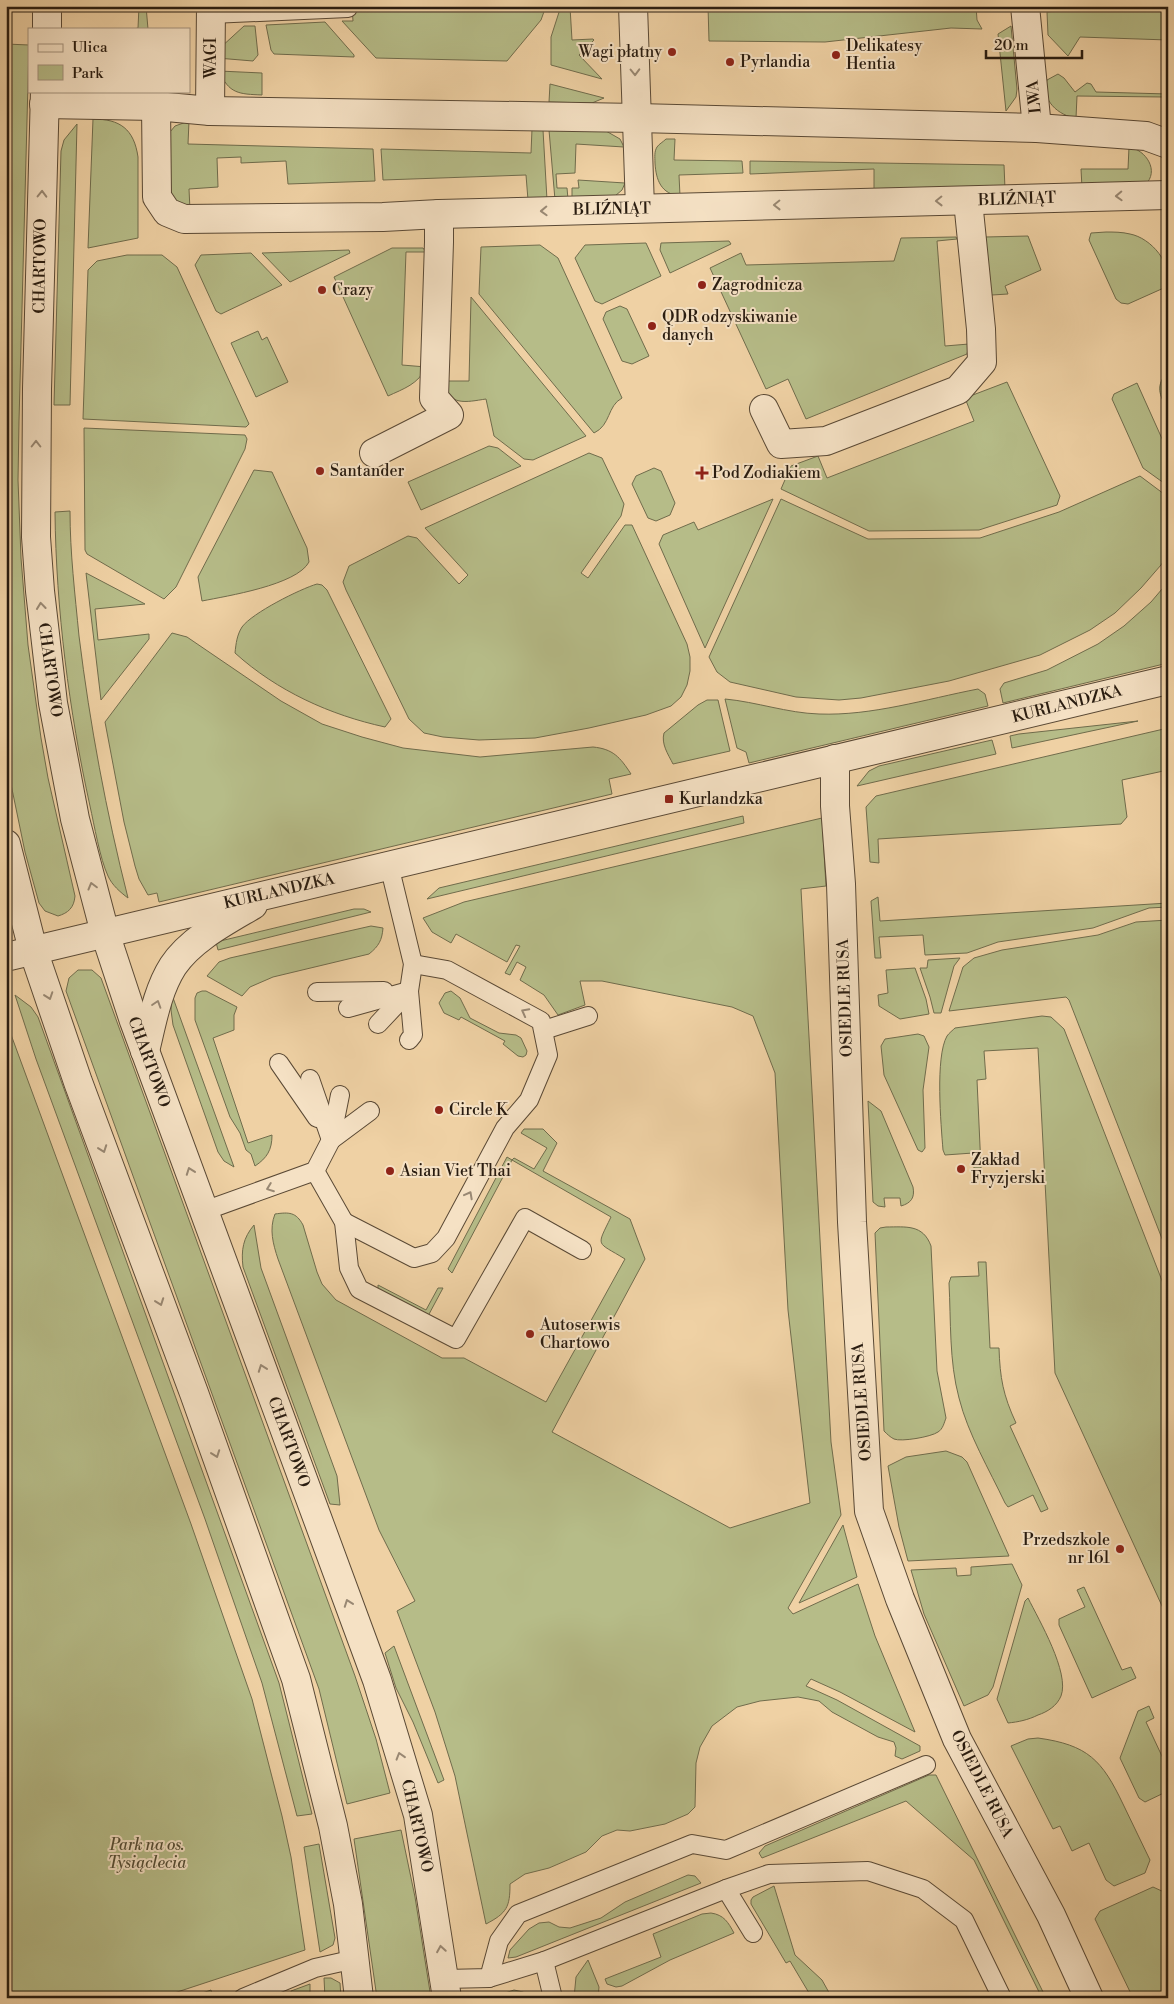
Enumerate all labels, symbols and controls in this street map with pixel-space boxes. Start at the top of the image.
legend [28,28,190,92]
scale bar [986,28,1083,60]
place label: Delikatesy Hentia [846,36,922,74]
text: 20 m [994,36,1029,55]
street label: WAGI [201,37,221,80]
text: Ulica [72,38,108,57]
place label: Wagi płatny [578,42,662,62]
marker: Wagi płatny [666,46,678,58]
marker: Delikatesy Hentia [830,49,842,61]
place label: Pyrlandia [740,52,811,72]
marker: Pyrlandia [724,56,736,68]
text: Park [72,64,104,83]
one-way arrow [629,69,640,77]
street label: LWA [1022,78,1046,115]
street label: BLIŹNIĄT [977,186,1056,210]
one-way arrow [37,189,47,197]
one-way arrow [1115,191,1123,202]
street label: BLIŹNIĄT [572,196,651,220]
one-way arrow [935,196,943,207]
one-way arrow [772,200,780,210]
one-way arrow [540,206,548,216]
street label: CHARTOWO [29,218,51,314]
place label: Zagrodnicza [712,275,804,295]
marker: Zagrodnicza [696,279,708,291]
place label: Crazy [332,280,374,300]
marker: Crazy [316,284,328,296]
place label: QDR odzyskiwanie danych [662,307,798,345]
marker: QDR odzyskiwanie danych [646,320,658,332]
one-way arrow [31,439,42,447]
place label: Santander [330,461,405,481]
place label: Pod Zodiakiem [712,463,821,483]
marker: Santander [314,465,326,477]
marker: Pod Zodiakiem [696,467,708,479]
one-way arrow [36,602,47,610]
street label: CHARTOWO [33,621,67,719]
street label: KURLANDZKA [1010,680,1125,727]
place label: Kurlandzka [679,789,764,809]
marker: Kurlandzka [663,793,675,805]
street label: KURLANDZKA [222,868,337,913]
one-way arrow [87,881,98,890]
street label: OSIEDLE RUSA [833,937,857,1058]
one-way arrow [43,992,53,1000]
one-way arrow [151,1000,161,1008]
one-way arrow [522,1008,531,1018]
street label: CHARTOWO [123,1014,175,1110]
place label: Circle K [449,1100,509,1120]
marker: Circle K [433,1104,445,1116]
one-way arrow [97,1145,107,1153]
place label: Zakład Fryzjerski [971,1150,1045,1188]
place label: Asian Viet Thai [399,1161,511,1181]
marker: Zakład Fryzjerski [955,1163,967,1175]
marker: Asian Viet Thai [384,1165,396,1177]
one-way arrow [186,1167,196,1176]
one-way arrow [266,1182,275,1192]
one-way arrow [463,1191,473,1200]
one-way arrow [154,1297,164,1305]
place label: Autoserwis Chartowo [539,1315,620,1353]
marker: Autoserwis Chartowo [524,1328,536,1340]
street label: OSIEDLE RUSA [848,1341,876,1462]
one-way arrow [258,1364,268,1373]
street label: CHARTOWO [263,1394,315,1490]
one-way arrow [210,1449,220,1458]
place label: Przedszkole nr 161 [1023,1530,1110,1568]
marker: Przedszkole nr 161 [1114,1543,1126,1555]
one-way arrow [344,1599,354,1607]
street label: OSIEDLE RUSA [946,1727,1018,1842]
one-way arrow [396,1753,406,1761]
street label: CHARTOWO [397,1777,437,1875]
park label: Park na os. Tysiąclecia [108,1835,186,1873]
one-way arrow [436,1945,446,1954]

